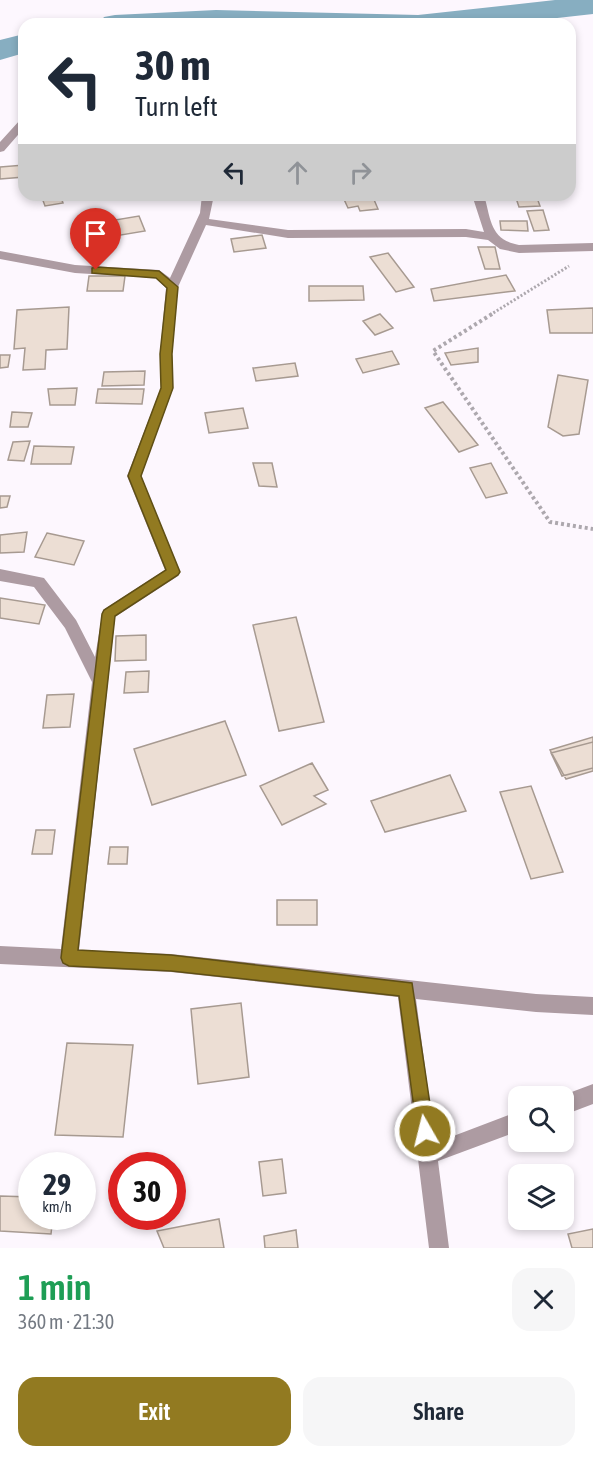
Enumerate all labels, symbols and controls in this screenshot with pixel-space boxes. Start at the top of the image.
text: 30 m [135,41,210,89]
icon: left [36,42,114,120]
text: Turn left [135,91,218,122]
icon: left [218,156,251,189]
icon: ahead [281,156,314,189]
icon: right [344,156,377,189]
pin [70,208,121,270]
icon: arrive [79,217,112,250]
map controls [508,1086,574,1230]
button: search [508,1086,574,1152]
position arrow [393,1099,457,1163]
speed limit sign: 30 [108,1152,186,1230]
button: layers [508,1164,574,1230]
text: 29 [43,1167,71,1201]
text: km/h [42,1198,72,1215]
text: 1 min [18,1266,92,1308]
button: close [512,1268,575,1331]
text: 360 m · 21:30 [18,1310,114,1333]
button: Exit [18,1377,291,1446]
button: Share [303,1377,575,1446]

